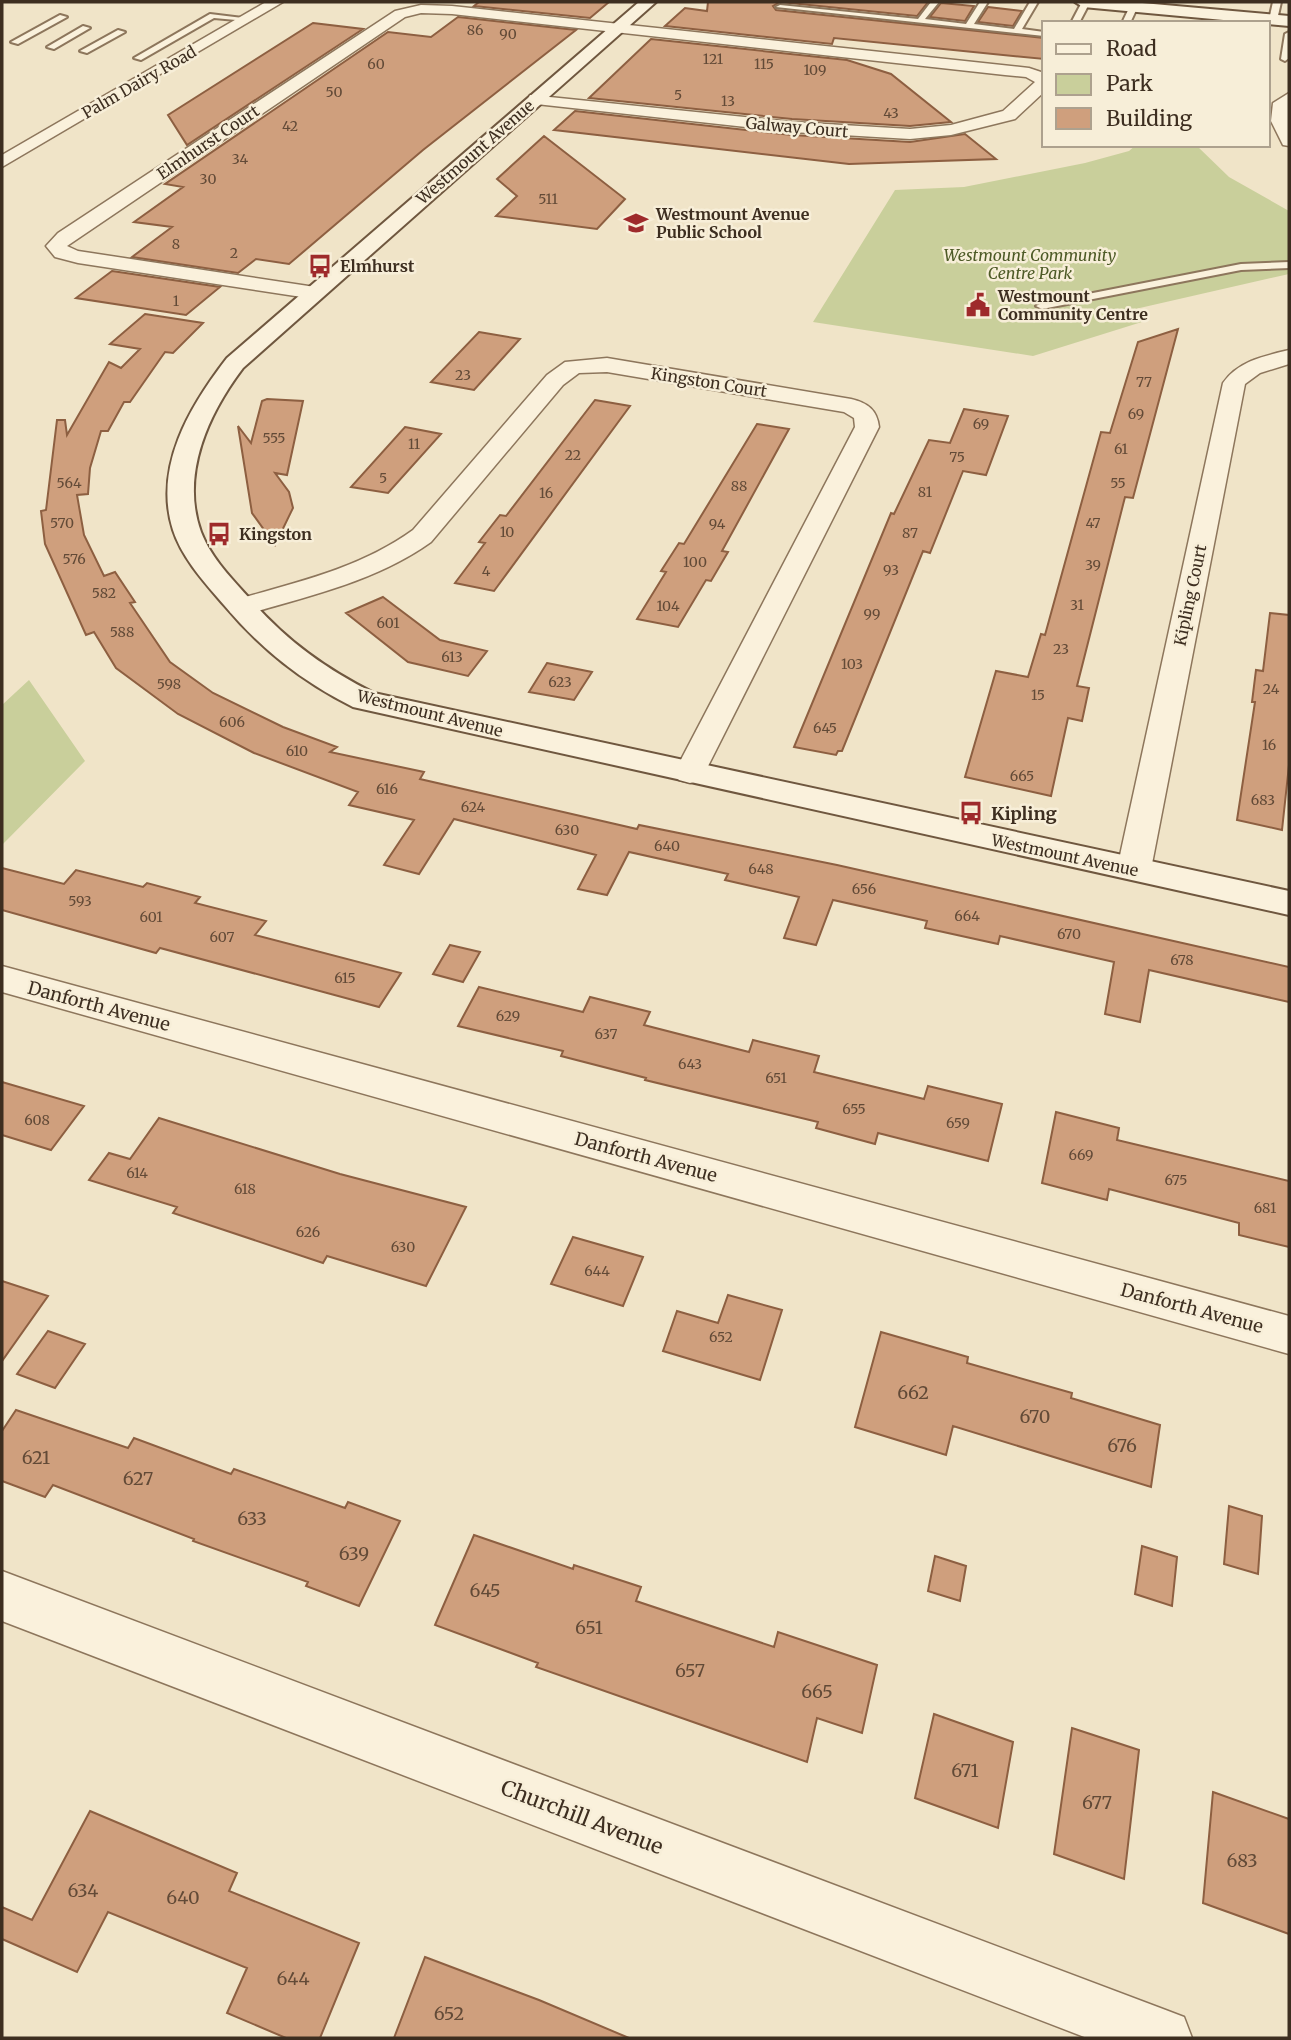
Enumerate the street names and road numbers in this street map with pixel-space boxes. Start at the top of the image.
street label: Palm Dairy Road [78,41,200,123]
street label: Westmount Avenue [411,95,538,209]
street label: Elmhurst Court [153,100,264,184]
street label: Galway Court [745,113,850,142]
street label: Kingston Court [650,363,769,401]
street label: Kipling Court [1169,542,1211,648]
street label: Westmount Avenue [354,685,505,741]
street label: Westmount Avenue [989,829,1140,880]
street label: Danforth Avenue [25,976,173,1036]
street label: Danforth Avenue [572,1127,720,1187]
street label: Danforth Avenue [1118,1278,1266,1338]
street label: Churchill Avenue [497,1774,667,1860]

